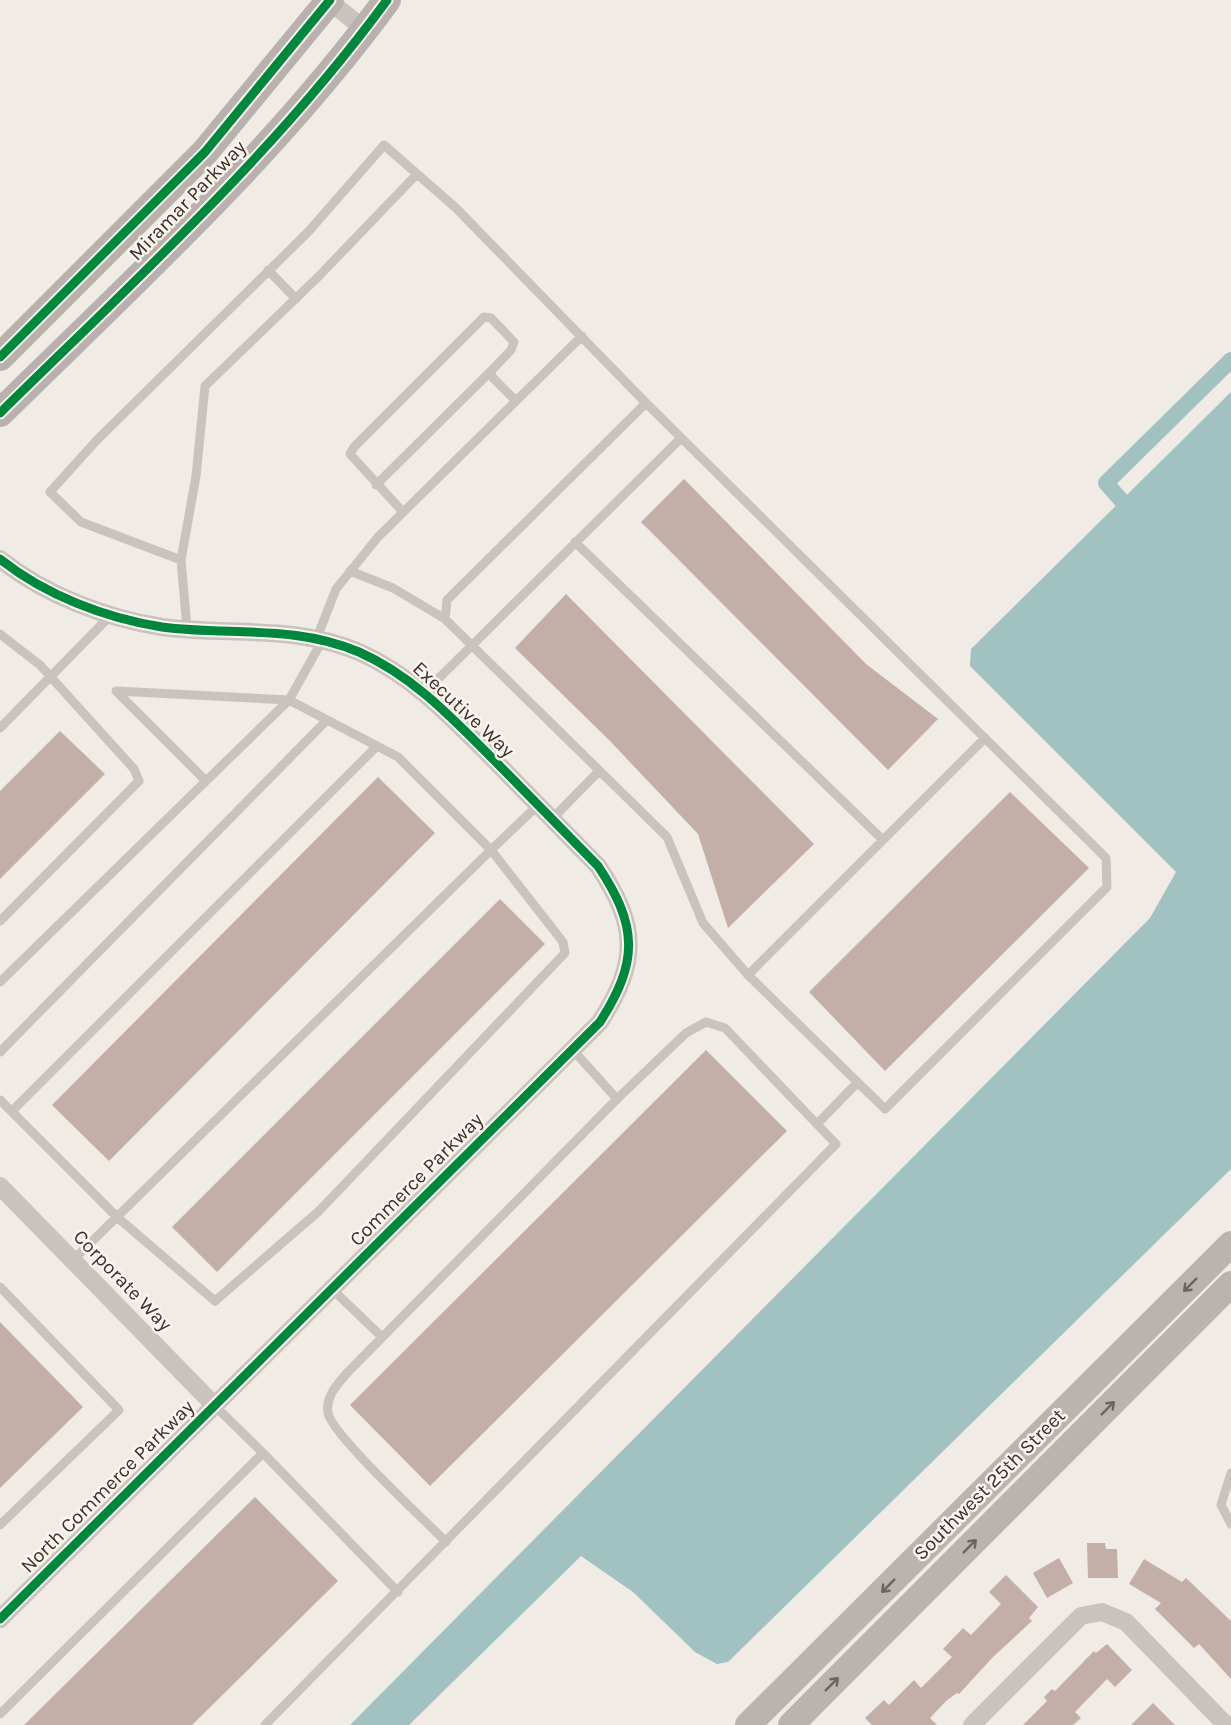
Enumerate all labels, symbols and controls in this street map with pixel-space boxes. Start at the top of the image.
street label: Miramar Parkway [124,135,251,265]
street label: Executive Way [408,657,519,762]
street label: Commerce Parkway [345,1108,488,1251]
street label: Corporate Way [69,1225,177,1336]
one-way arrow [1182,1278,1197,1292]
street label: North Commerce Parkway [16,1395,199,1578]
one-way arrow [1100,1400,1115,1415]
street label: Southwest 25th Street [909,1404,1070,1565]
one-way arrow [962,1538,977,1553]
one-way arrow [880,1578,895,1593]
one-way arrow [825,1676,839,1691]

